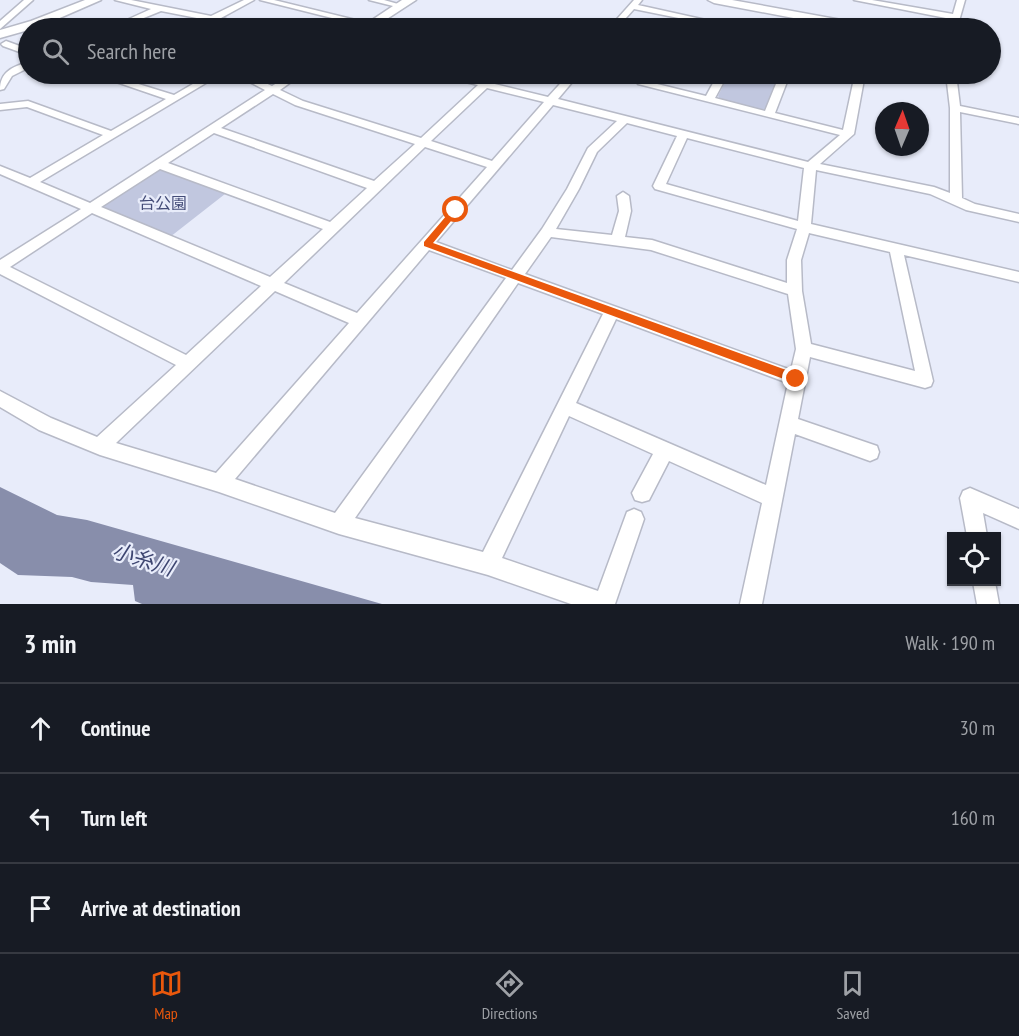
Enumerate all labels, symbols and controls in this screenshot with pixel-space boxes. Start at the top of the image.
search box [18,18,1001,84]
icon: search [39,35,72,68]
text: Search here [87,37,176,65]
north arrow [875,102,929,156]
park label: 台公園 [139,193,187,213]
route start [442,196,468,222]
route end [782,365,808,391]
map controls [947,532,1001,586]
button: locate [947,532,1001,586]
water label: 小糸川 [109,536,179,582]
text: 3 min [24,627,77,660]
text: Walk · 190 m [905,630,995,656]
icon: ahead [24,712,57,745]
text: Continue [81,714,151,742]
text: 30 m [960,715,995,741]
icon: left [24,802,57,835]
text: Turn left [81,804,147,832]
text: 160 m [951,805,995,831]
icon: arrive [24,892,57,925]
text: Arrive at destination [81,894,241,922]
tab: Map [150,967,183,1023]
tab: Directions [482,967,537,1023]
tab: Saved [836,967,869,1023]

